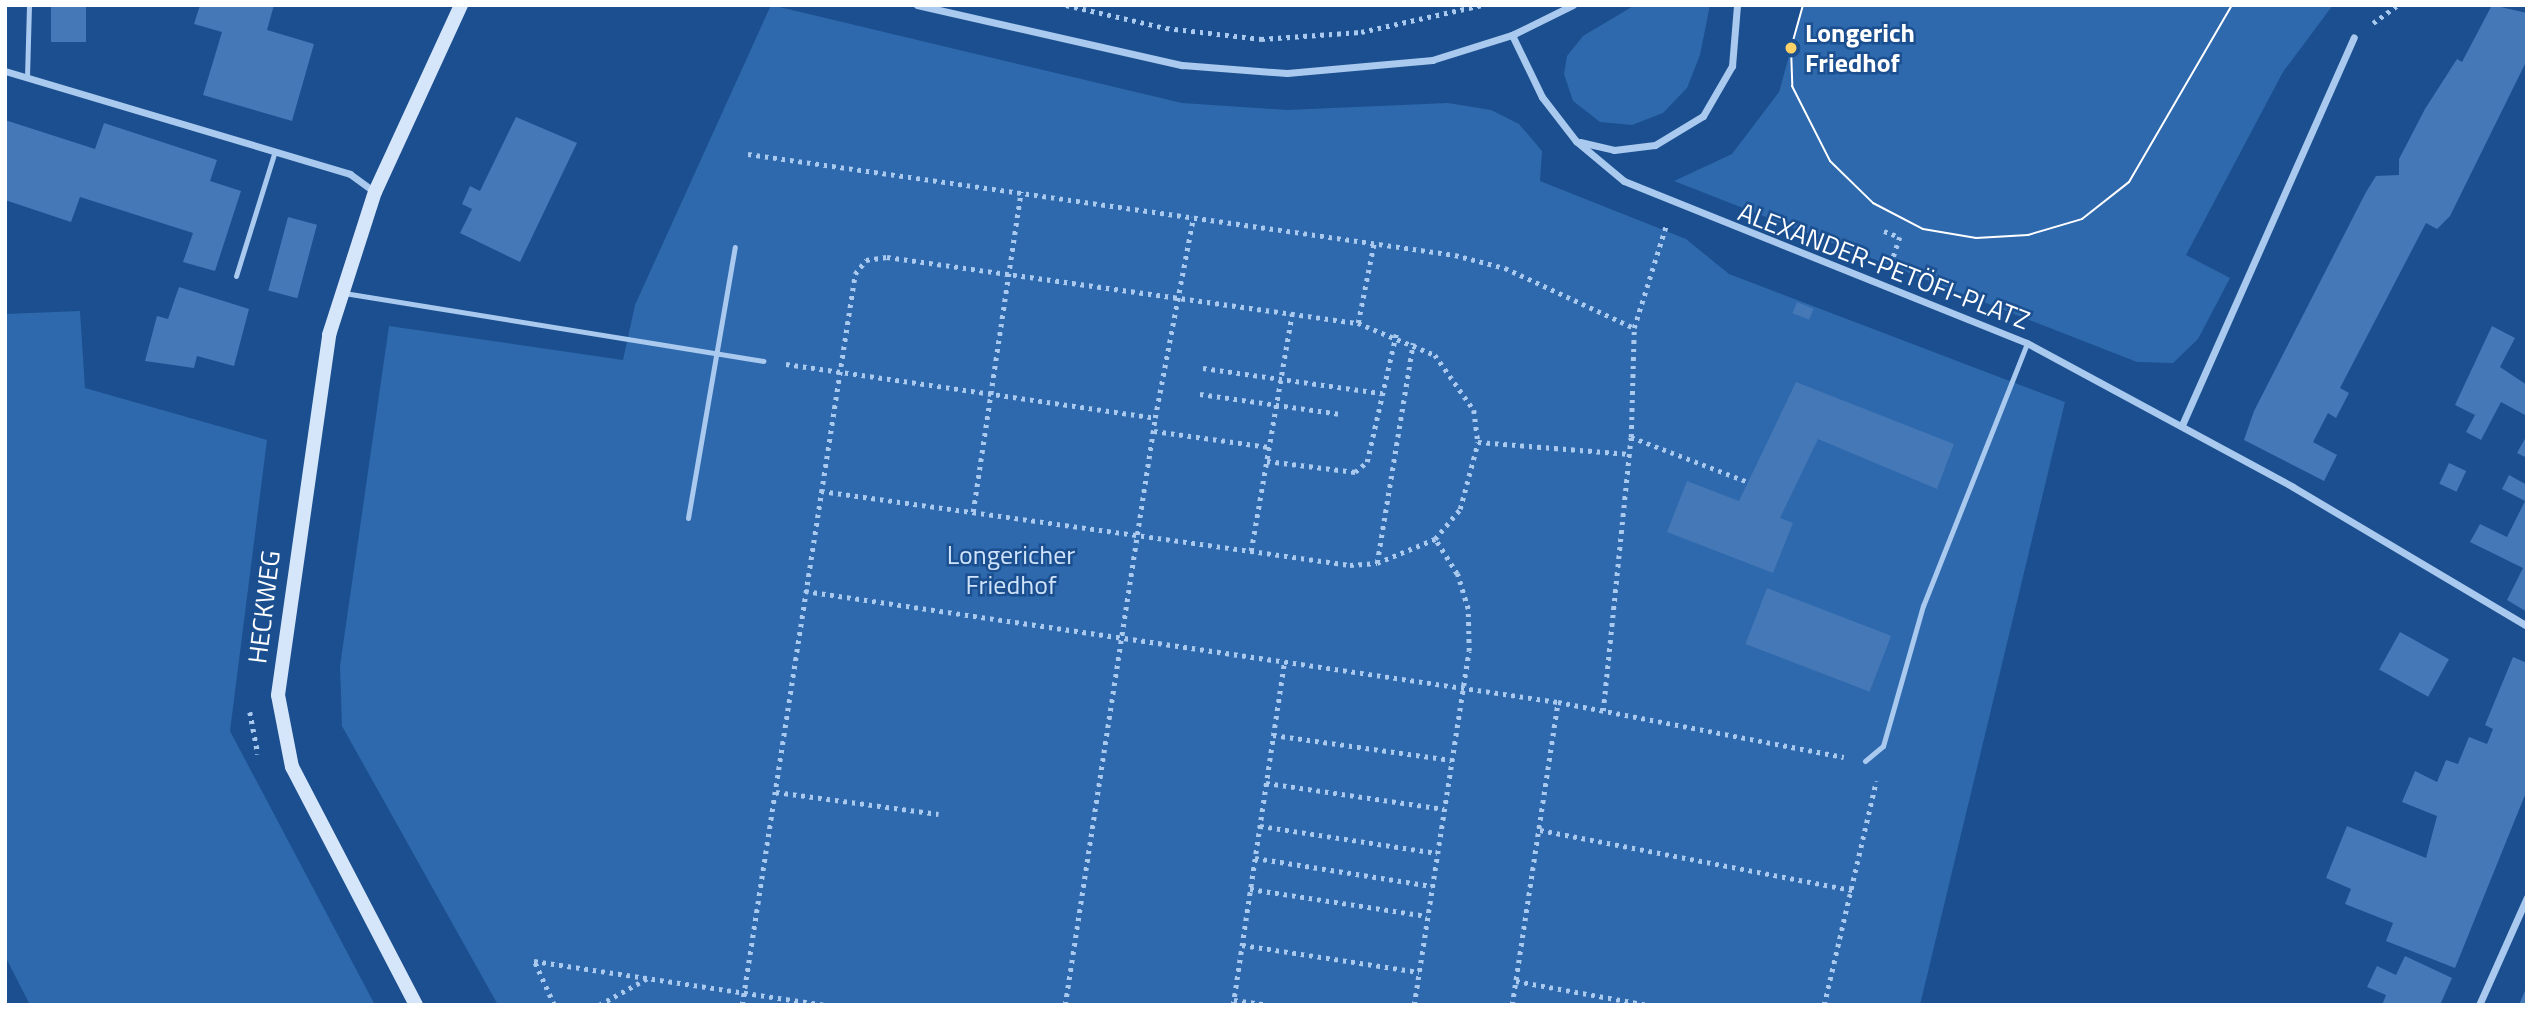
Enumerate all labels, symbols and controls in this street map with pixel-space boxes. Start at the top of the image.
place label: Longerich Friedhof [1805,17,1915,78]
marker: Longerich Friedhof [1783,40,1799,56]
street label: ALEXANDER-PETÖFI-PLATZ [1734,196,2034,336]
park label: Longericher Friedhof [947,539,1075,600]
street label: HECKWEG [242,549,286,665]

